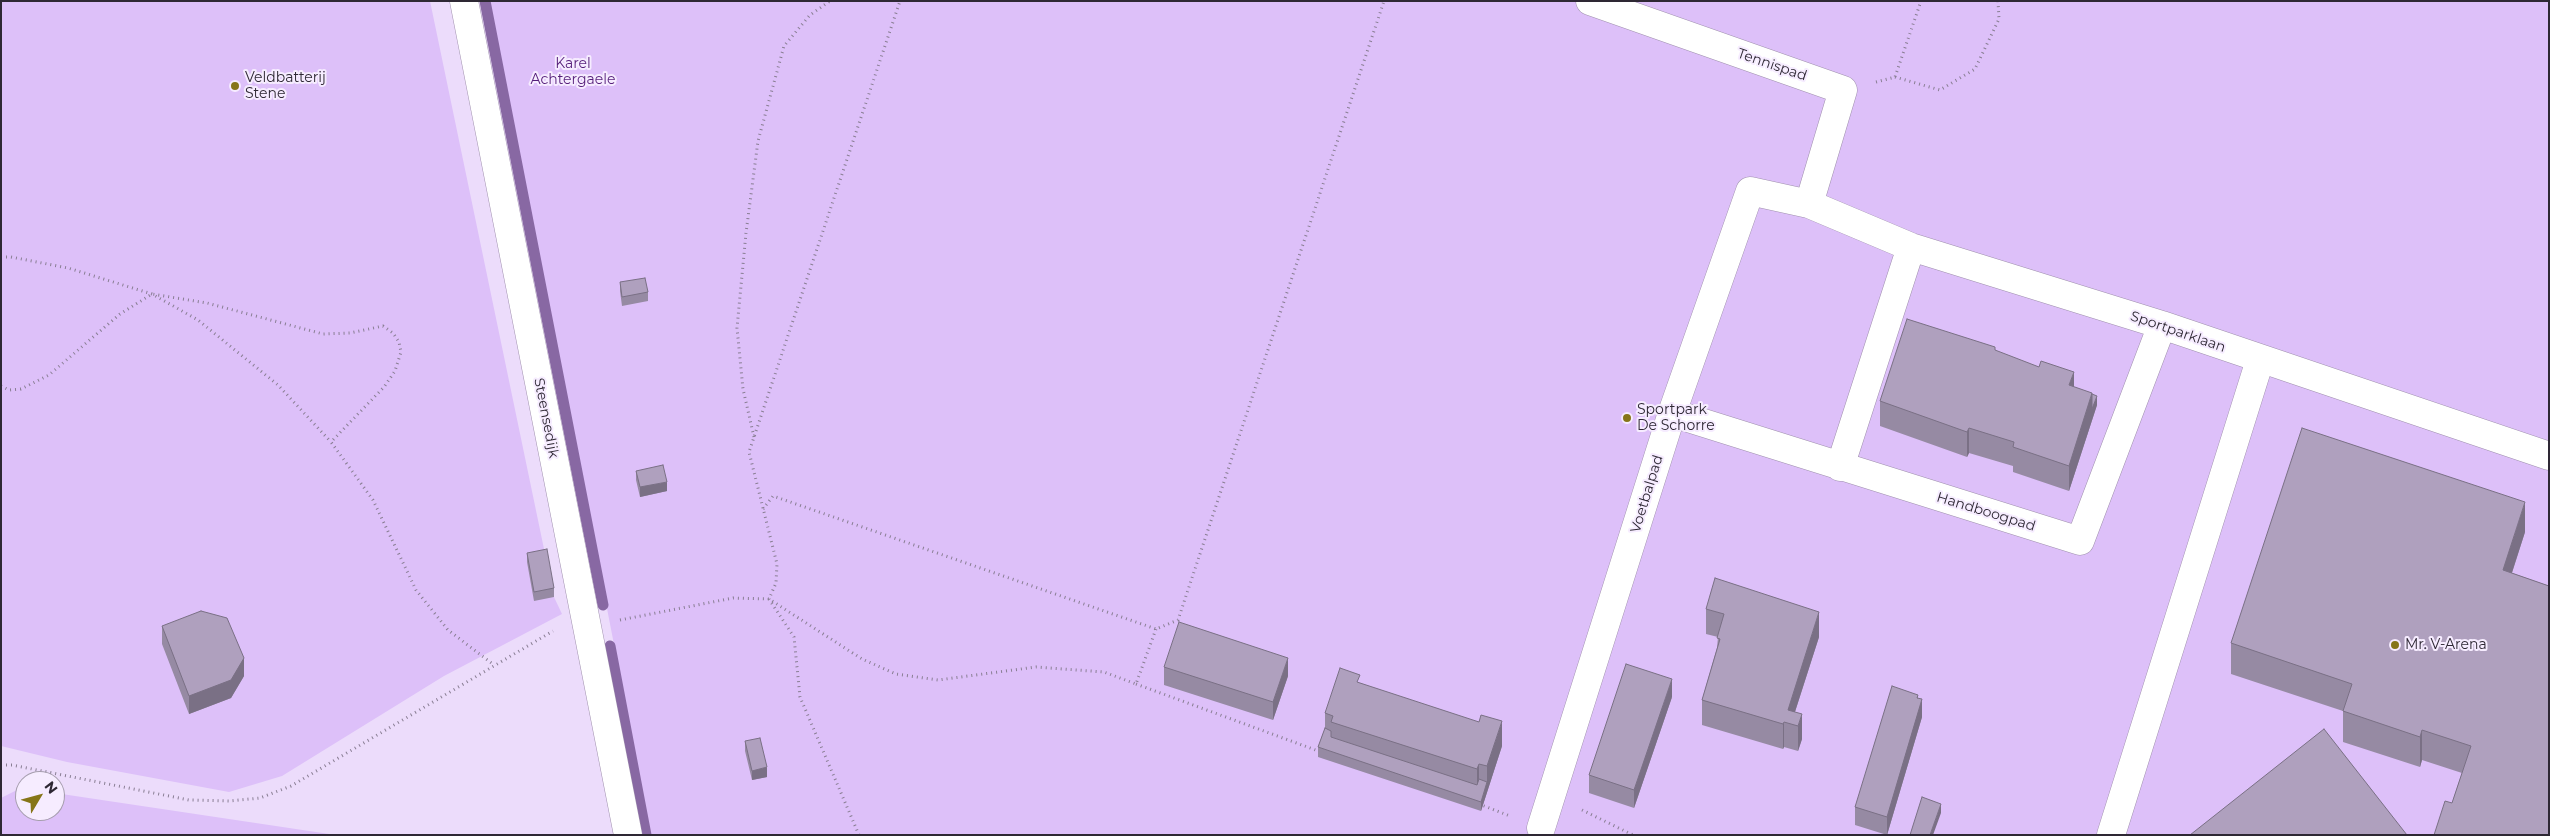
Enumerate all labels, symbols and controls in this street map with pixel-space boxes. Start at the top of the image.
street label: Tennispad [1735,45,1809,85]
park label: Karel Achtergaele [530,56,616,88]
place label: Veldbatterij Stene [245,70,326,102]
marker: Veldbatterij Stene [229,80,241,92]
street label: Sportparklaan [2128,308,2228,356]
street label: Steensedijk [530,377,562,459]
place label: Sportpark De Schorre [1637,402,1715,434]
marker: Sportpark De Schorre [1621,412,1633,424]
street label: Voetbalpad [1627,453,1667,535]
street label: Handboogpad [1935,489,2037,535]
place label: Mr. V-Arena [2405,637,2487,653]
marker: Mr. V-Arena [2389,639,2401,651]
north arrow [15,771,65,821]
text: N [41,778,62,798]

